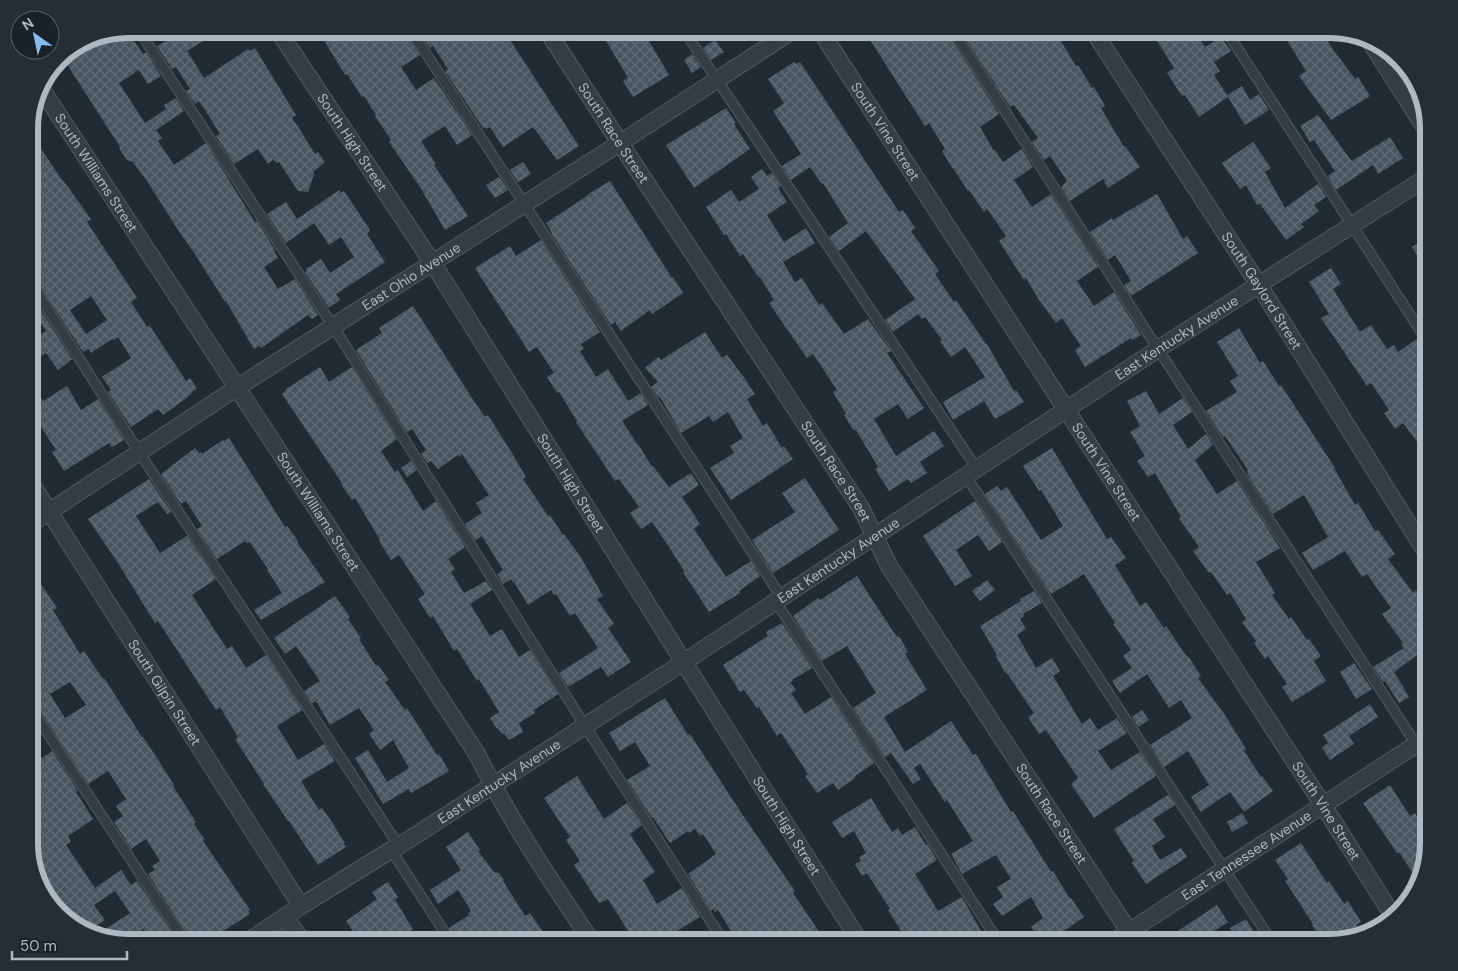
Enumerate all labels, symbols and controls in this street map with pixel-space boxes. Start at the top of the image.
north arrow [10,10,60,60]
text: N [19,14,37,34]
street label: South Race Street [574,79,653,187]
street label: South Vine Street [847,79,924,184]
street label: South High Street [313,90,391,195]
street label: South Williams Street [51,110,142,236]
street label: South Gaylord Street [1218,228,1306,353]
street label: East Ohio Avenue [359,238,464,314]
street label: East Kentucky Avenue [1112,291,1242,384]
street label: South Race Street [797,417,875,525]
street label: South Vine Street [1068,419,1145,524]
street label: South High Street [533,430,609,536]
street label: South Williams Street [273,449,364,575]
street label: East Kentucky Avenue [774,513,903,607]
street label: South Gilpin Street [124,636,205,749]
street label: East Kentucky Avenue [434,735,564,828]
street label: South Vine Street [1288,758,1365,864]
street label: South Race Street [1012,760,1091,867]
street label: South High Street [749,773,825,879]
street label: East Tennessee Avenue [1178,806,1315,904]
scale bar [12,928,128,960]
text: 50 m [20,936,57,956]

